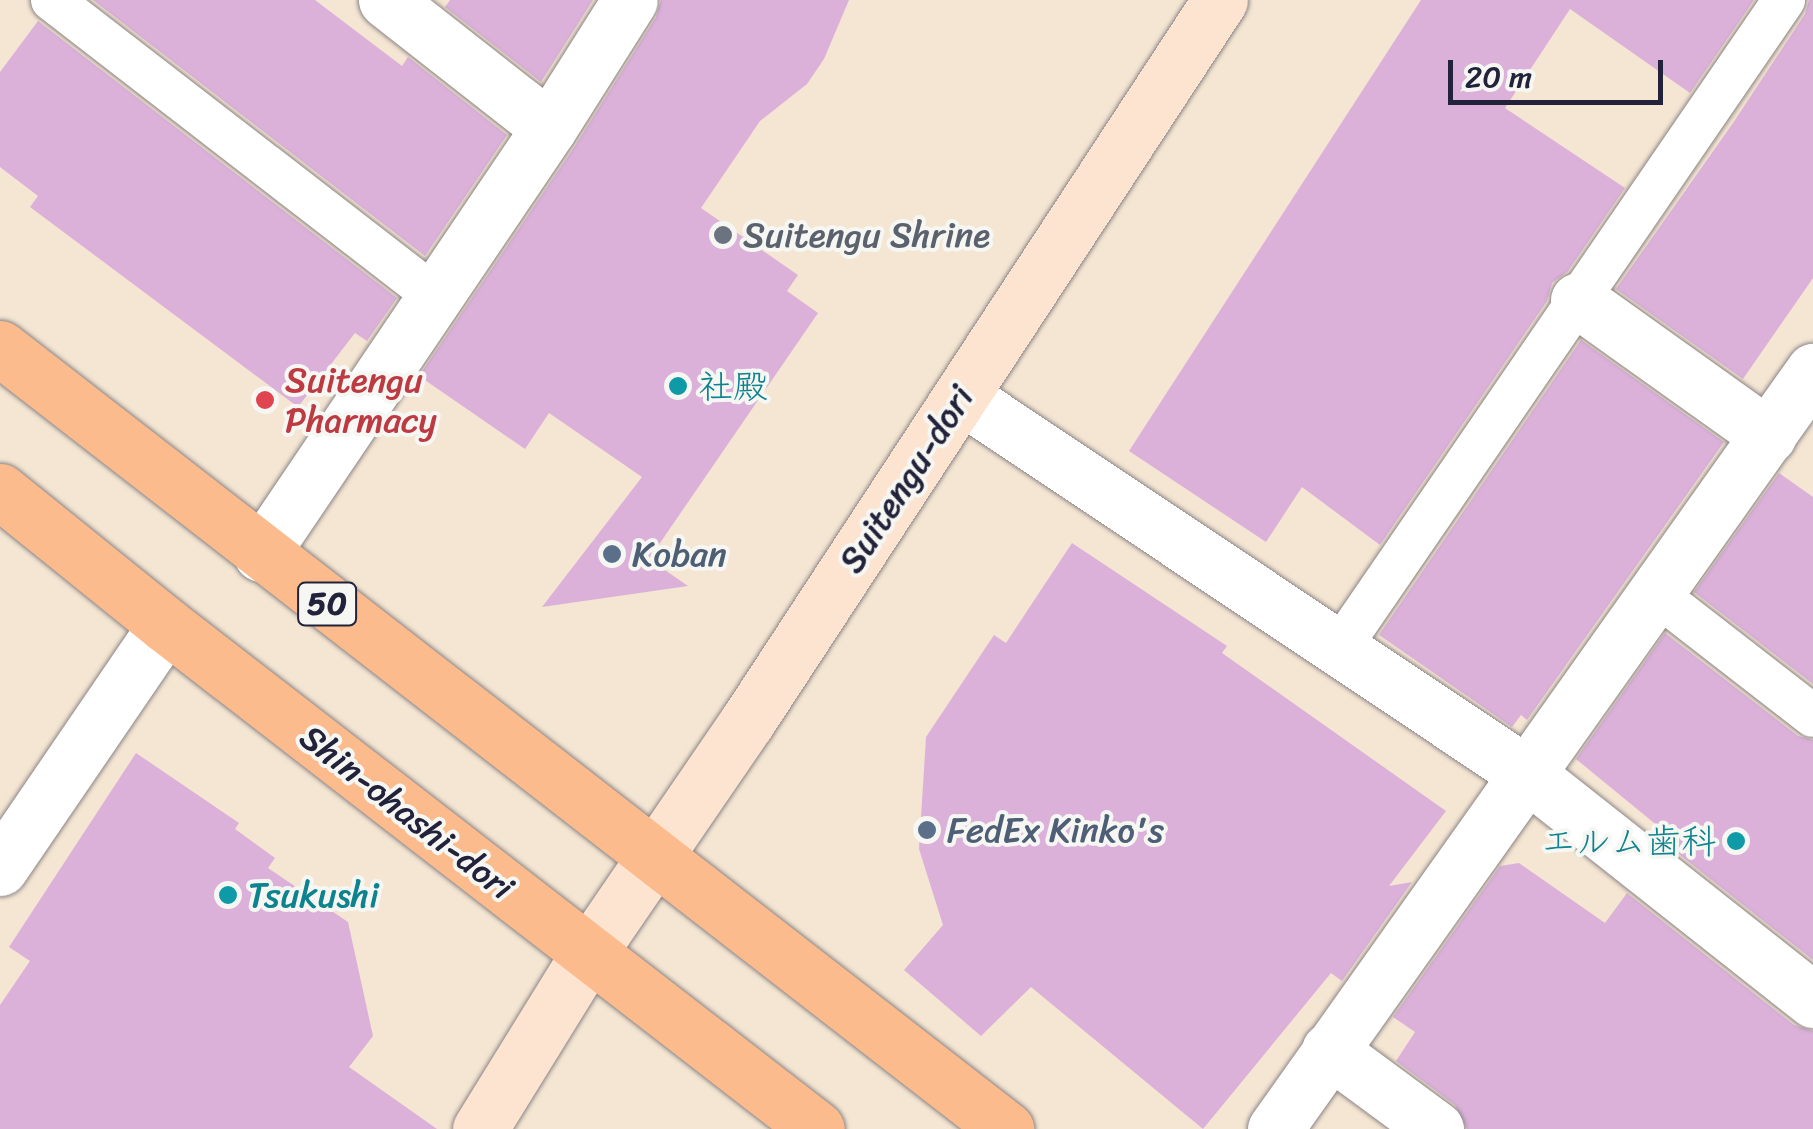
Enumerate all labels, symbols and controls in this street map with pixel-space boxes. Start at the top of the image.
scale bar [1453,40,1668,102]
text: 20 m [1465,50,1532,104]
place label: Suitengu Shrine [743,214,991,256]
marker: Suitengu Shrine [712,224,734,246]
place label: Suitengu Pharmacy [285,359,437,441]
place label: 社殿 [698,365,768,407]
marker: 社殿 [667,375,689,397]
street label: Suitengu-dori [830,378,982,580]
marker: Suitengu Pharmacy [254,389,276,411]
place label: Koban [632,533,727,575]
marker: Koban [601,543,623,565]
road number: 50 [297,577,357,631]
street label: Shin-ohashi-dori [292,716,522,908]
place label: FedEx Kinko's [947,809,1163,851]
marker: FedEx Kinko's [916,819,938,841]
place label: エルム歯科 [1541,820,1716,862]
marker: エルム歯科 [1725,830,1747,852]
place label: Tsukushi [248,874,379,916]
marker: Tsukushi [217,884,239,906]

